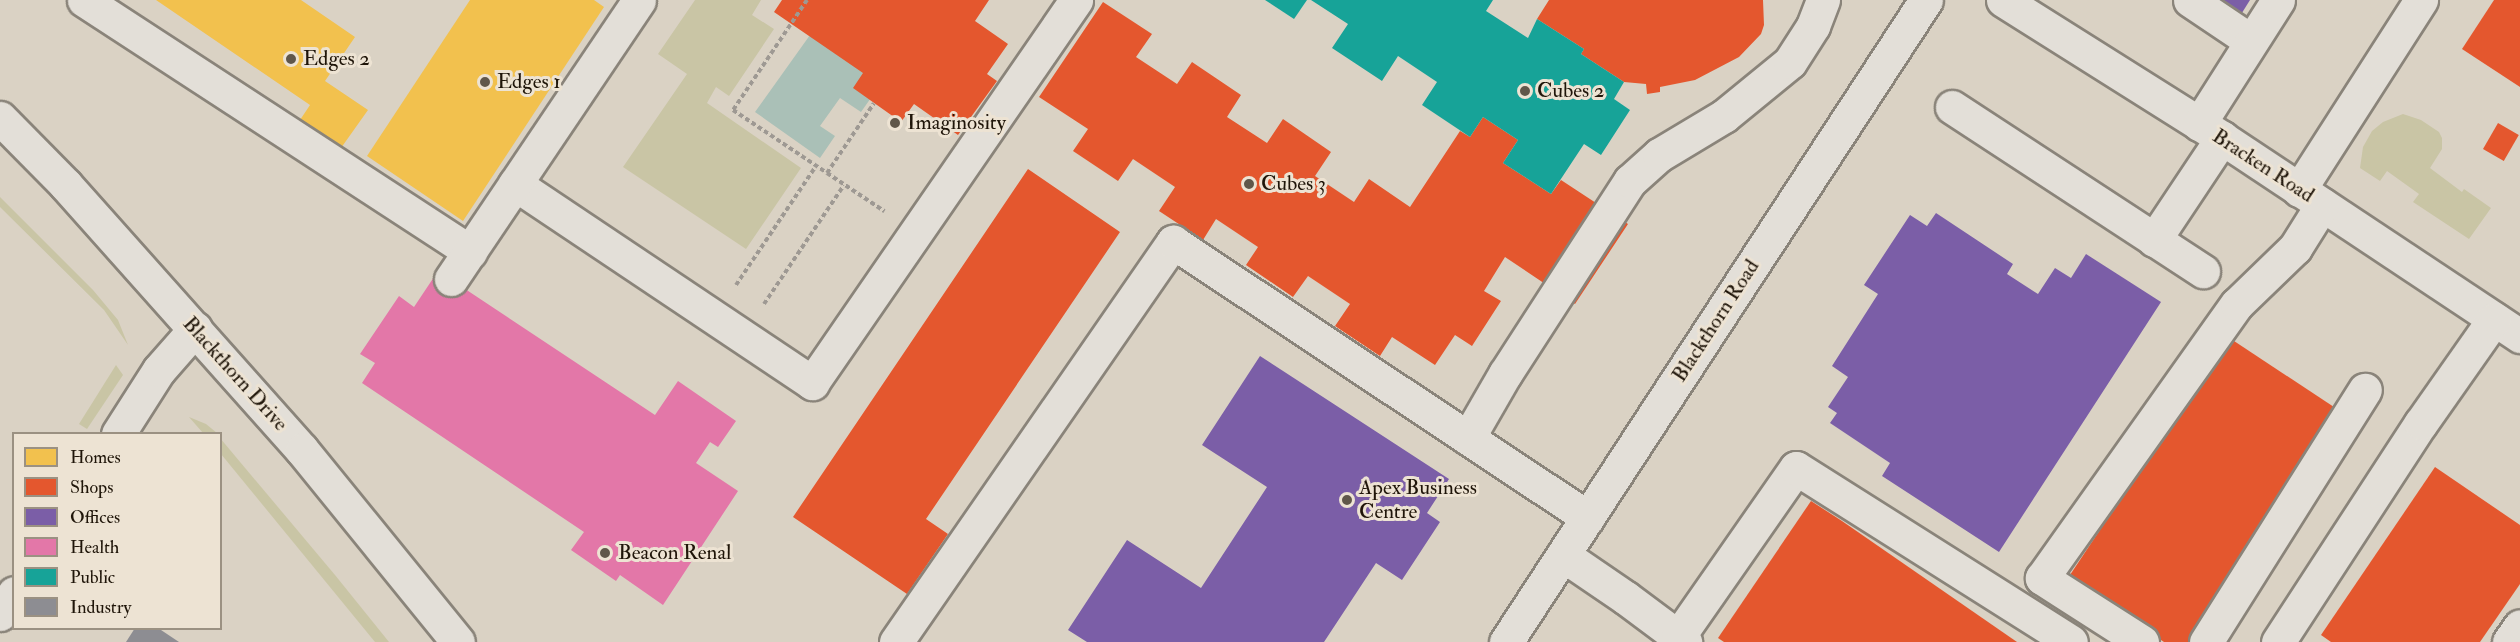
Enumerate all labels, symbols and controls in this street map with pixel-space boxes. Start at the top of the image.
place label: Edges 2 [303,46,370,72]
marker: Edges 2 [284,52,298,66]
place label: Edges 1 [497,69,561,95]
marker: Edges 1 [478,75,492,89]
place label: Cubes 2 [1537,78,1604,104]
marker: Cubes 2 [1518,84,1532,98]
place label: Imaginosity [907,110,1006,136]
marker: Imaginosity [888,116,902,130]
street label: Bracken Road [2207,124,2319,208]
place label: Cubes 3 [1261,171,1326,197]
marker: Cubes 3 [1242,177,1256,191]
street label: Blackthorn Road [1667,255,1765,387]
street label: Blackthorn Drive [177,312,293,436]
legend [12,432,222,630]
text: Homes [70,446,121,469]
place label: Apex Business Centre [1359,475,1477,525]
text: Shops [70,476,113,499]
marker: Apex Business Centre [1340,493,1354,507]
text: Offices [70,506,120,529]
text: Health [70,536,119,559]
place label: Beacon Renal [618,540,731,566]
marker: Beacon Renal [596,544,614,562]
text: Public [70,566,115,589]
text: Industry [70,596,131,619]

